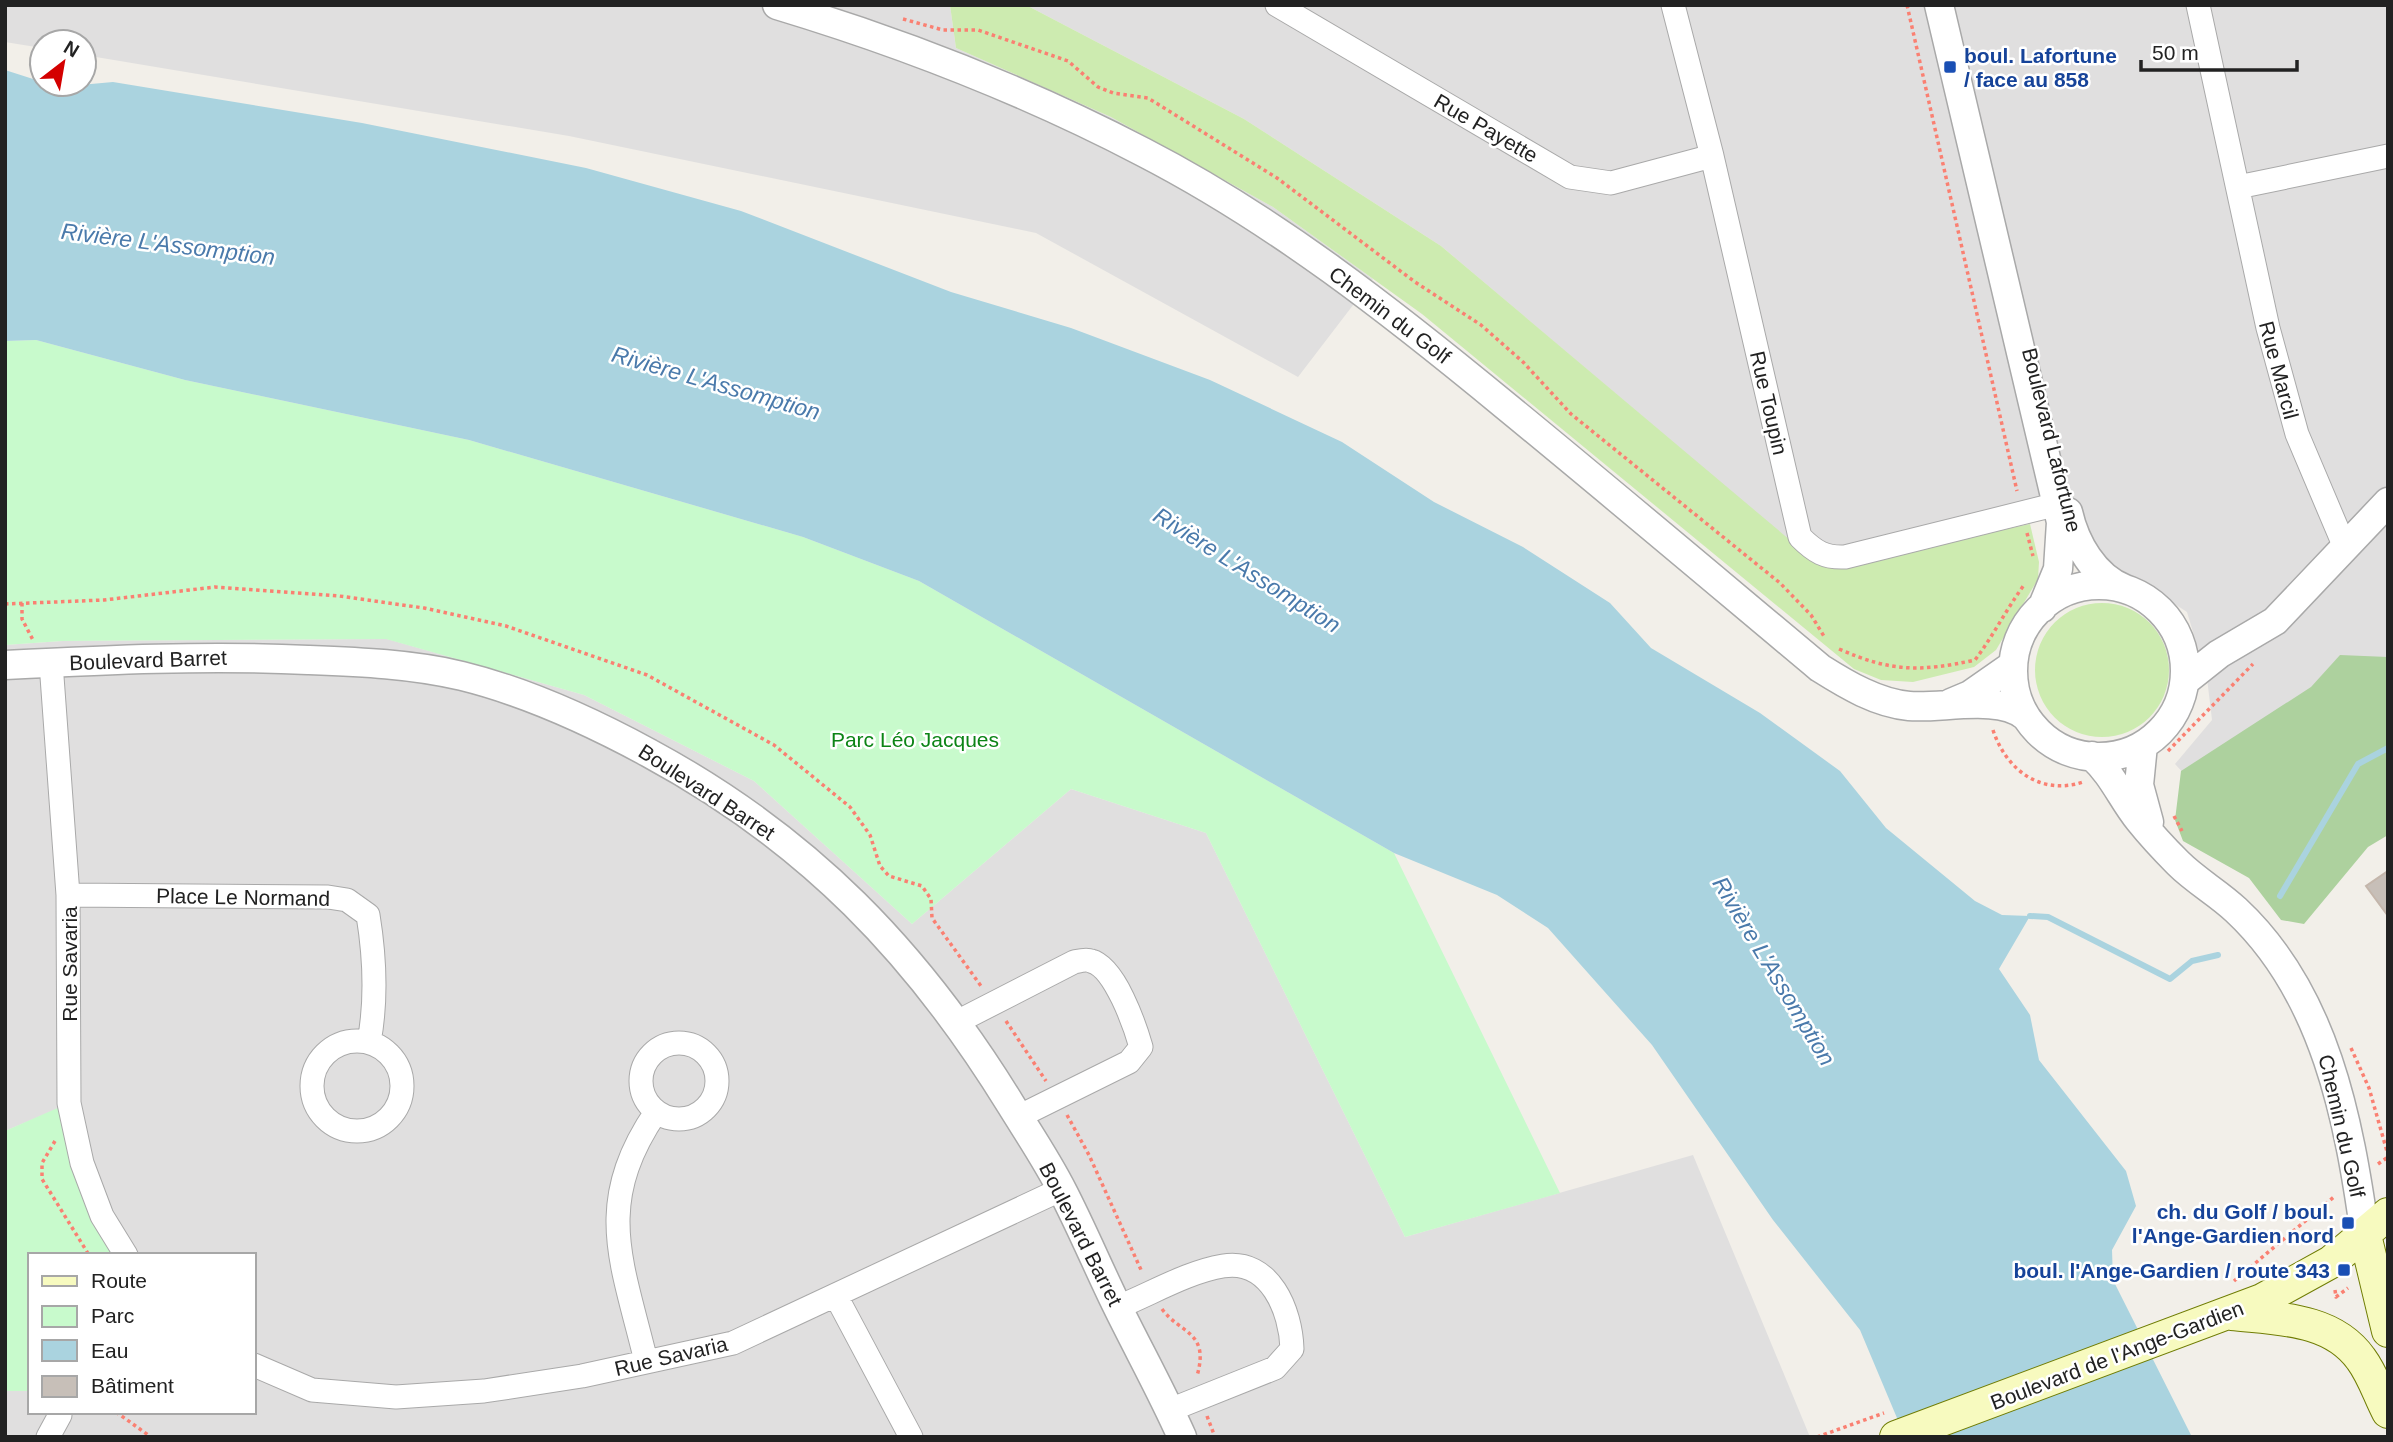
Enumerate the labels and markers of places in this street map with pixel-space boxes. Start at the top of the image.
place label: boul. Lafortune / face au 858 [1964,44,2117,91]
marker: boul. Lafortune / face au 858 [1942,59,1958,75]
place label: ch. du Golf / boul. l'Ange-Gardien nord [2132,1200,2334,1247]
marker: ch. du Golf / boul. l'Ange-Gardien nord [2340,1215,2356,1231]
place label: boul. l'Ange-Gardien / route 343 [2013,1259,2330,1282]
marker: boul. l'Ange-Gardien / route 343 [2336,1262,2352,1278]

